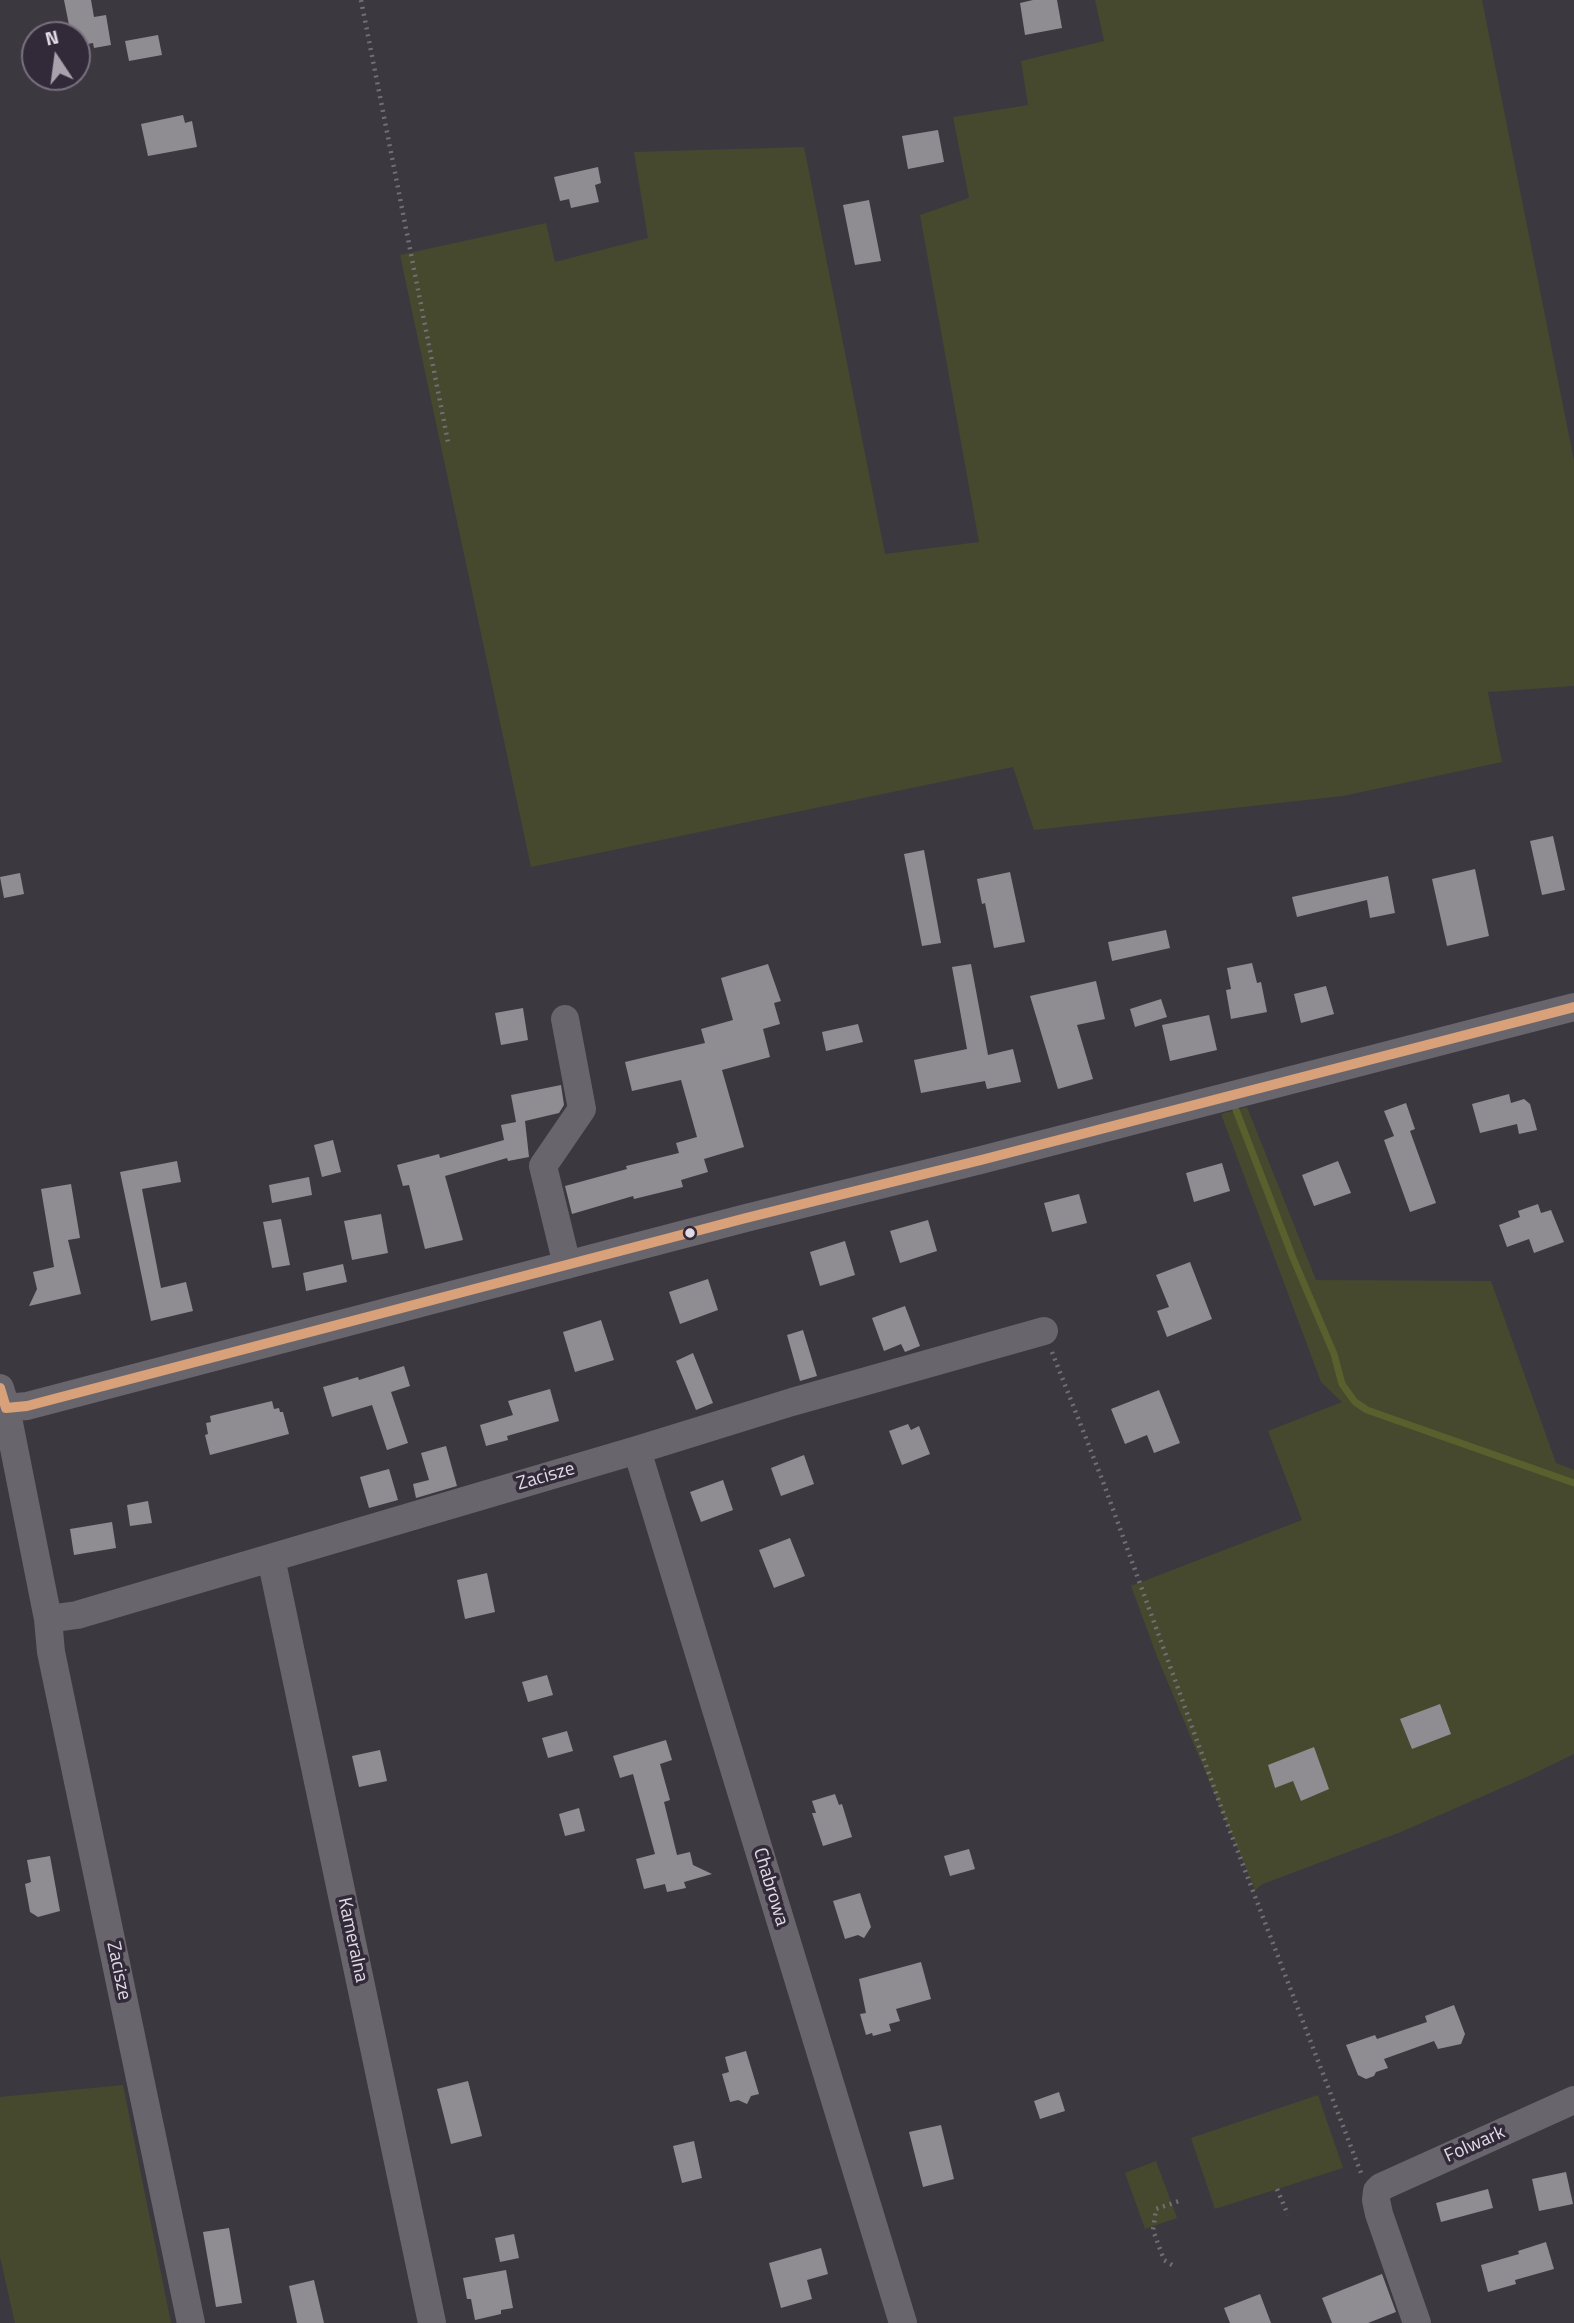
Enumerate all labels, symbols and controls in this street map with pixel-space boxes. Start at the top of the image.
north arrow [21,21,91,91]
text: N [42,21,61,53]
unlabelled marker [683,1226,697,1240]
street label: Zacisze [514,1458,578,1496]
street label: Chabrowa [747,1845,793,1929]
street label: Kameralna [332,1896,372,1984]
street label: Zacisze [101,1940,135,2002]
street label: Folwark [1441,2122,1509,2168]

